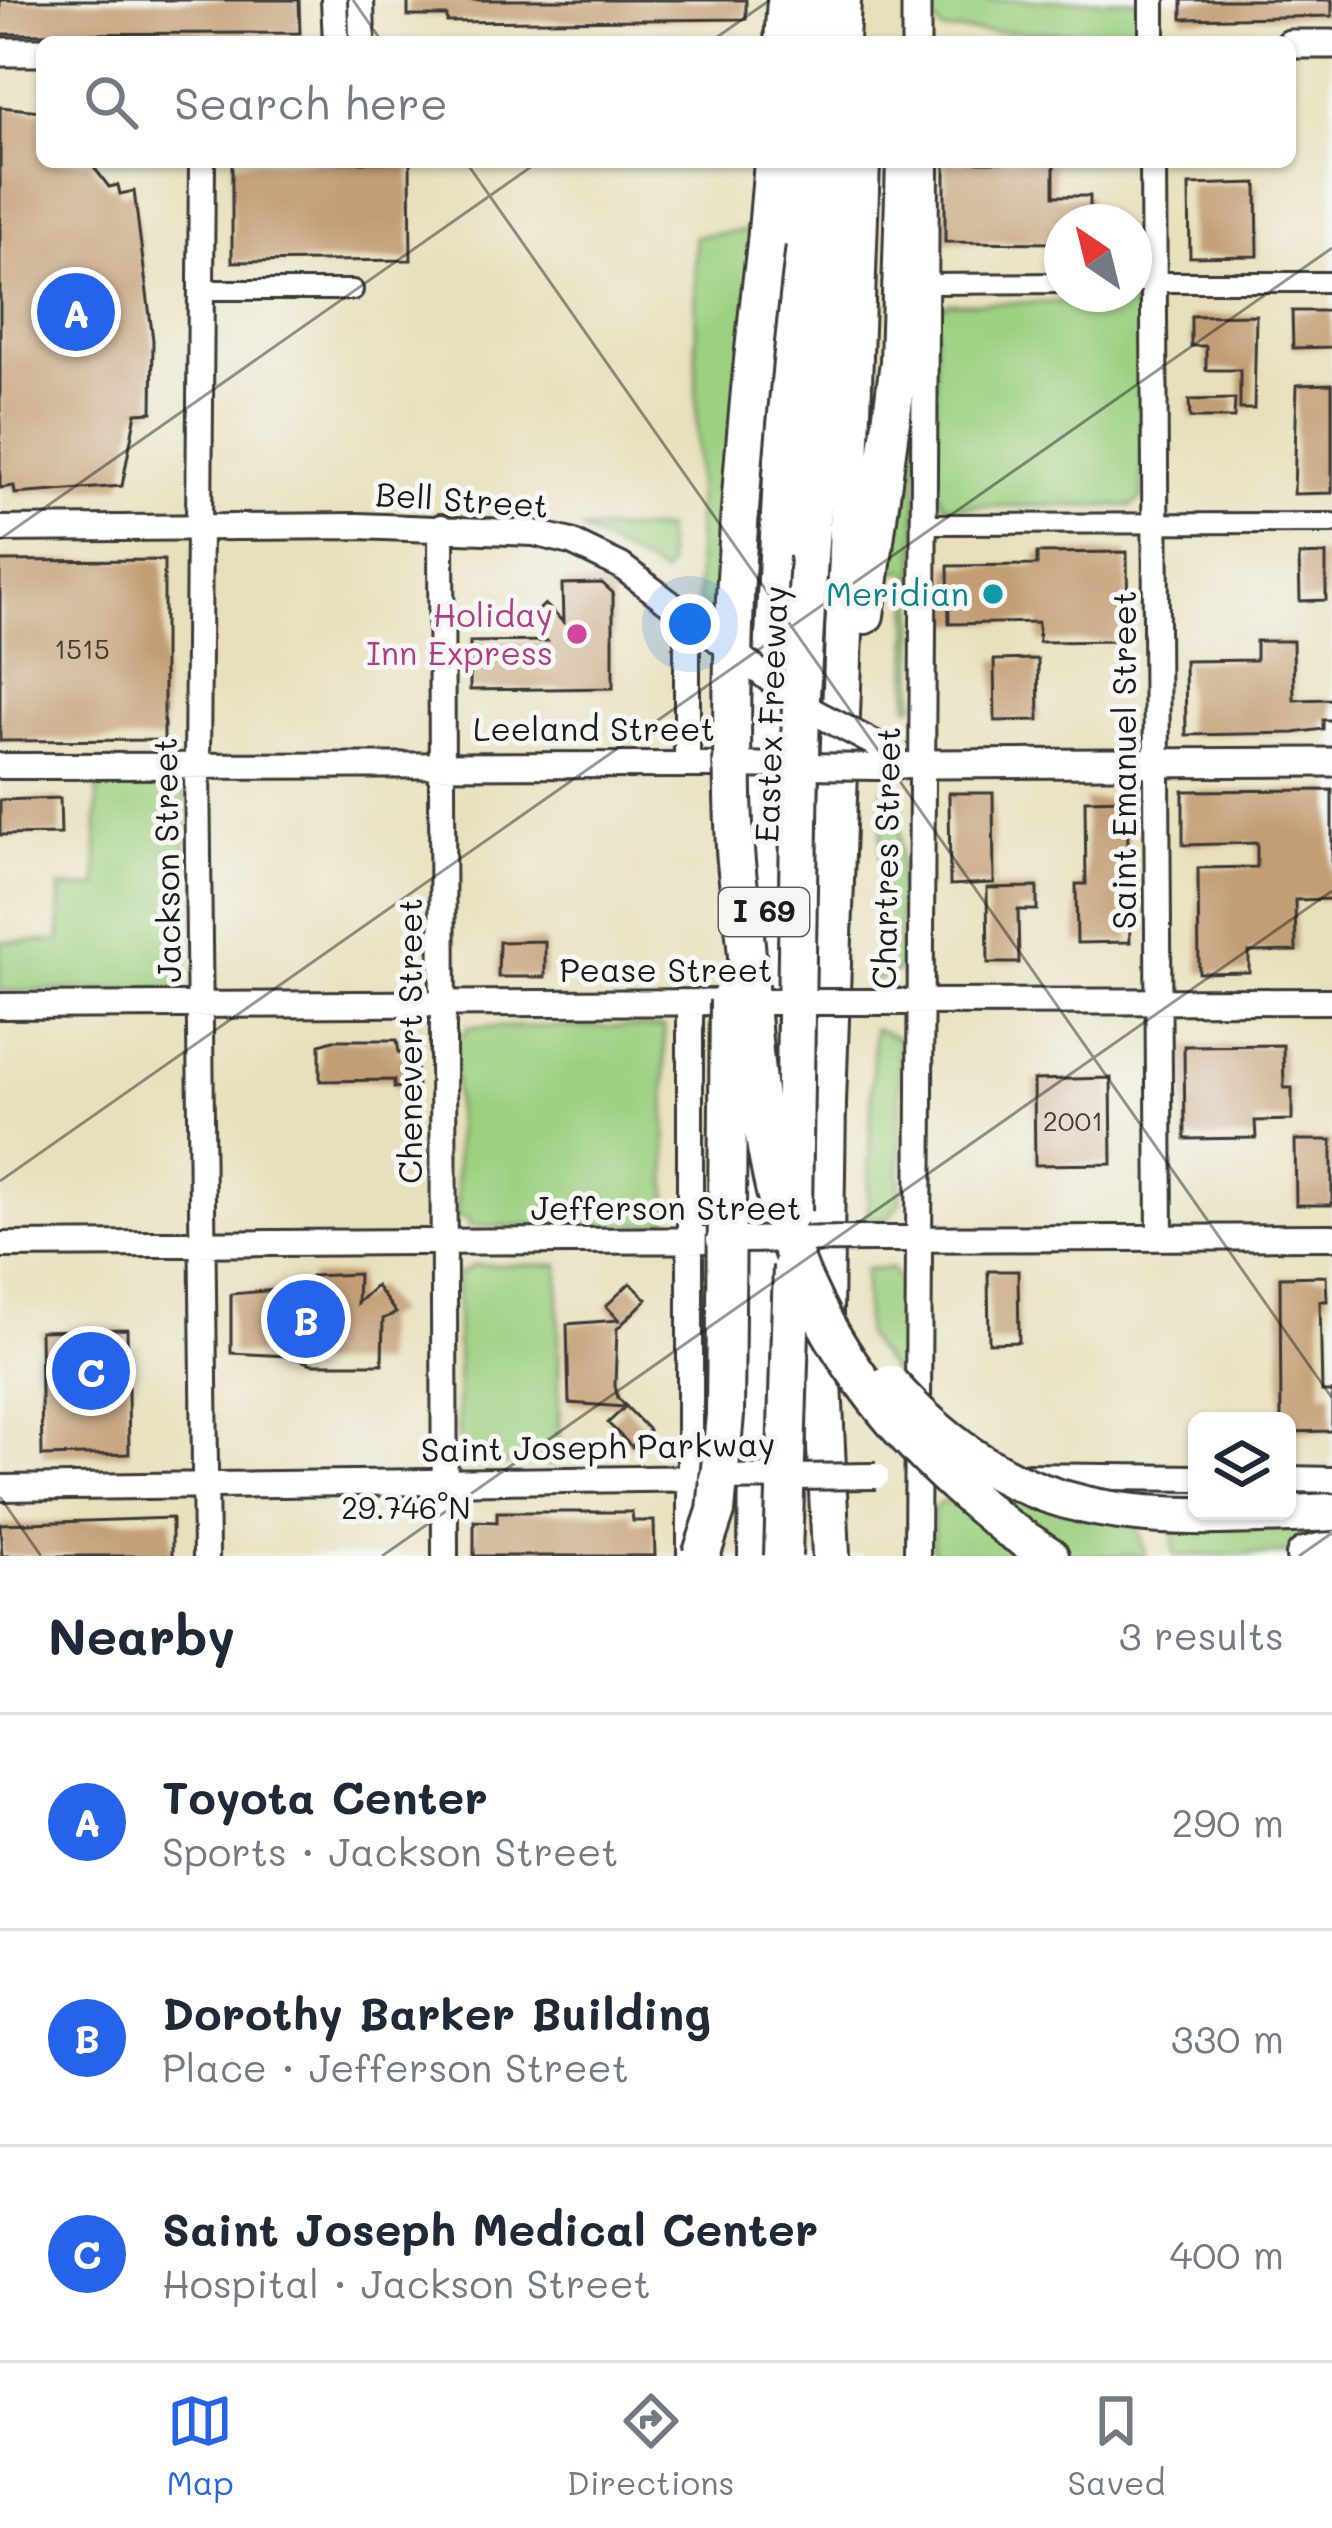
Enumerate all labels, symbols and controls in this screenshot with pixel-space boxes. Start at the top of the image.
search box [36,36,1296,168]
icon: search [78,69,144,135]
text: Search here [174,73,448,131]
north arrow [1044,204,1152,312]
pin: A [37,267,115,357]
street label: Bell Street [374,471,550,526]
place label: Meridian [826,571,969,614]
marker: Meridian [980,581,1006,607]
street label: Eastex Freeway [744,585,796,843]
street label: Saint Emanuel Street [1101,590,1144,930]
place label: Holiday Inn Express [366,592,553,673]
your location [660,594,720,654]
marker: Holiday Inn Express [564,621,590,647]
house number: 1515 [54,631,110,666]
street label: Leeland Street [473,706,715,749]
street label: Chartres Street [861,726,908,990]
street label: Jackson Street [142,737,189,983]
road number: I 69 [719,888,809,936]
street label: Chenevert Street [387,898,430,1184]
street label: Pease Street [559,947,773,990]
house number: 2001 [1043,1103,1103,1138]
street label: Jefferson Street [531,1185,801,1228]
pin: B [267,1274,345,1364]
pin: C [52,1326,130,1416]
map controls [1188,1412,1296,1520]
button: layers [1188,1412,1296,1520]
street label: Saint Joseph Parkway [420,1421,776,1471]
text: 29.746°N [341,1487,471,1527]
text: Nearby [48,1601,235,1668]
text: 3 results [1119,1609,1284,1660]
text: Toyota Center [162,1767,488,1825]
text: A [73,1796,101,1847]
text: 290 m [1172,1796,1284,1847]
text: Sports · Jackson Street [162,1825,618,1876]
text: Dorothy Barker Building [162,1983,711,2041]
text: B [74,2012,100,2063]
text: 330 m [1171,2012,1284,2063]
text: Place · Jefferson Street [162,2041,629,2092]
text: Saint Joseph Medical Center [162,2199,818,2257]
text: C [73,2228,101,2279]
text: 400 m [1169,2228,1284,2279]
text: Hospital · Jackson Street [162,2257,651,2308]
tab: Map [167,2388,234,2503]
tab: Directions [567,2388,734,2503]
tab: Saved [1068,2388,1165,2503]

